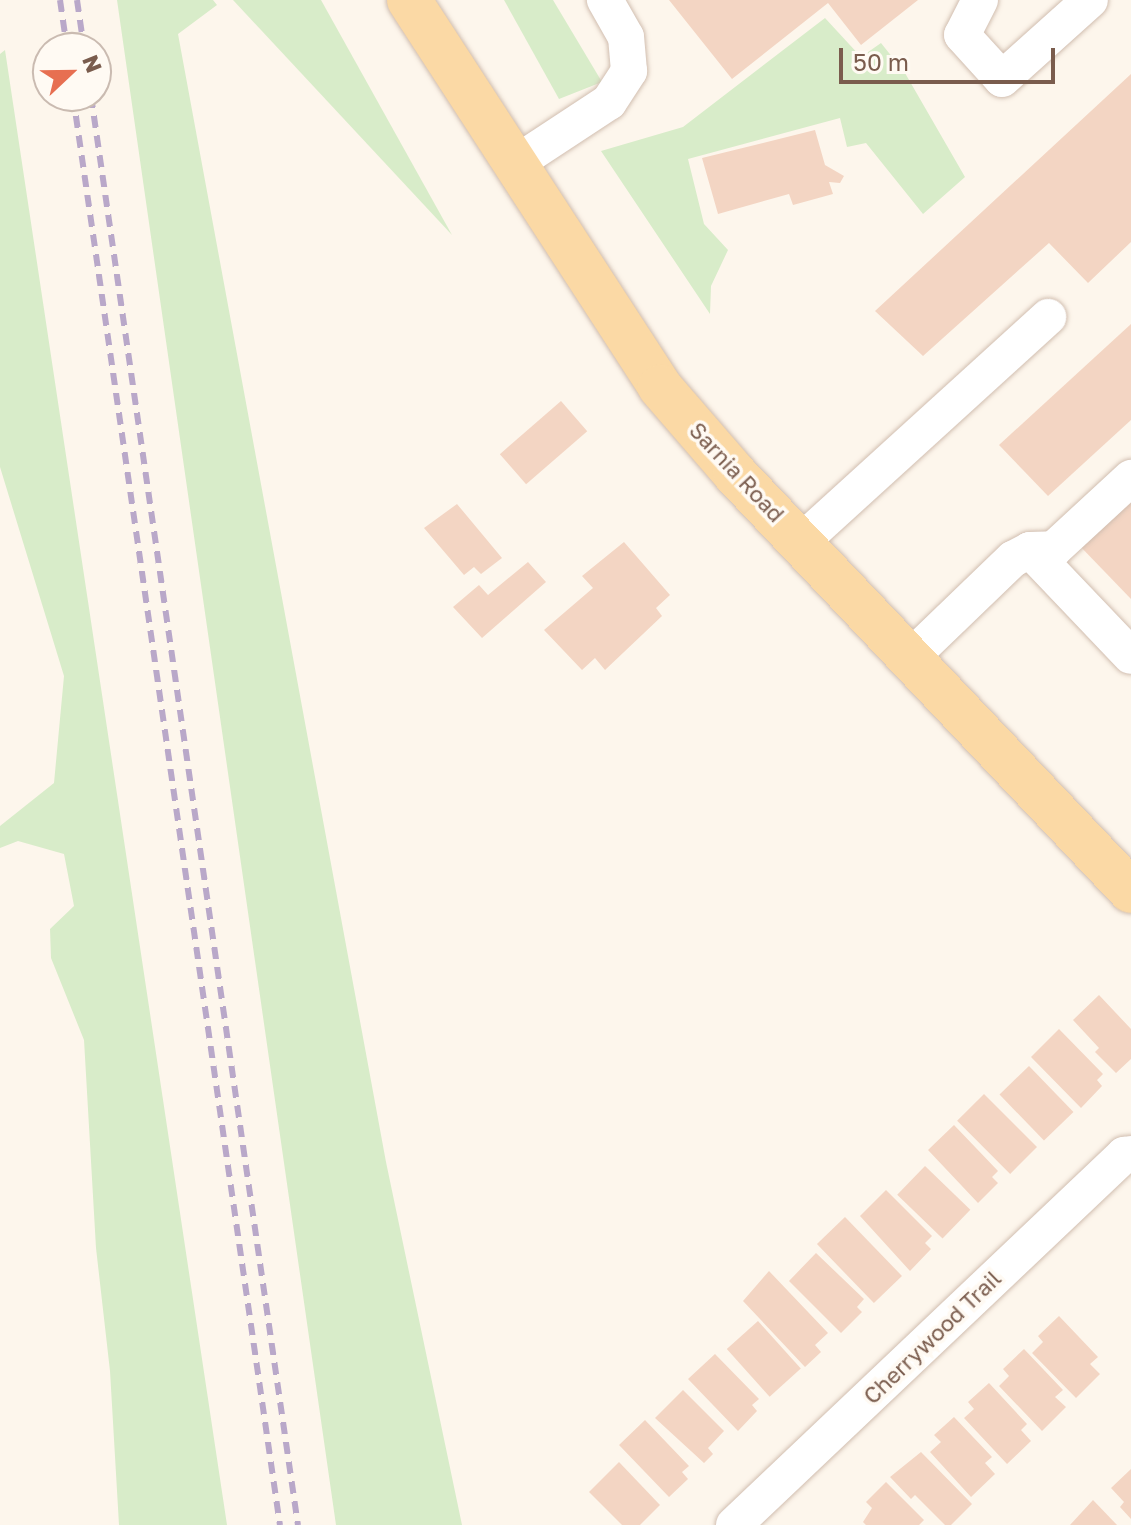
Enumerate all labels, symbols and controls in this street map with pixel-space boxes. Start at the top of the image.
north arrow [32,32,112,112]
scale bar [843,32,1059,82]
text: 50 m [853,47,909,76]
text: N [77,51,109,76]
street label: Sarnia Road [684,417,790,527]
street label: Cherrywood Trail [858,1265,1006,1409]

